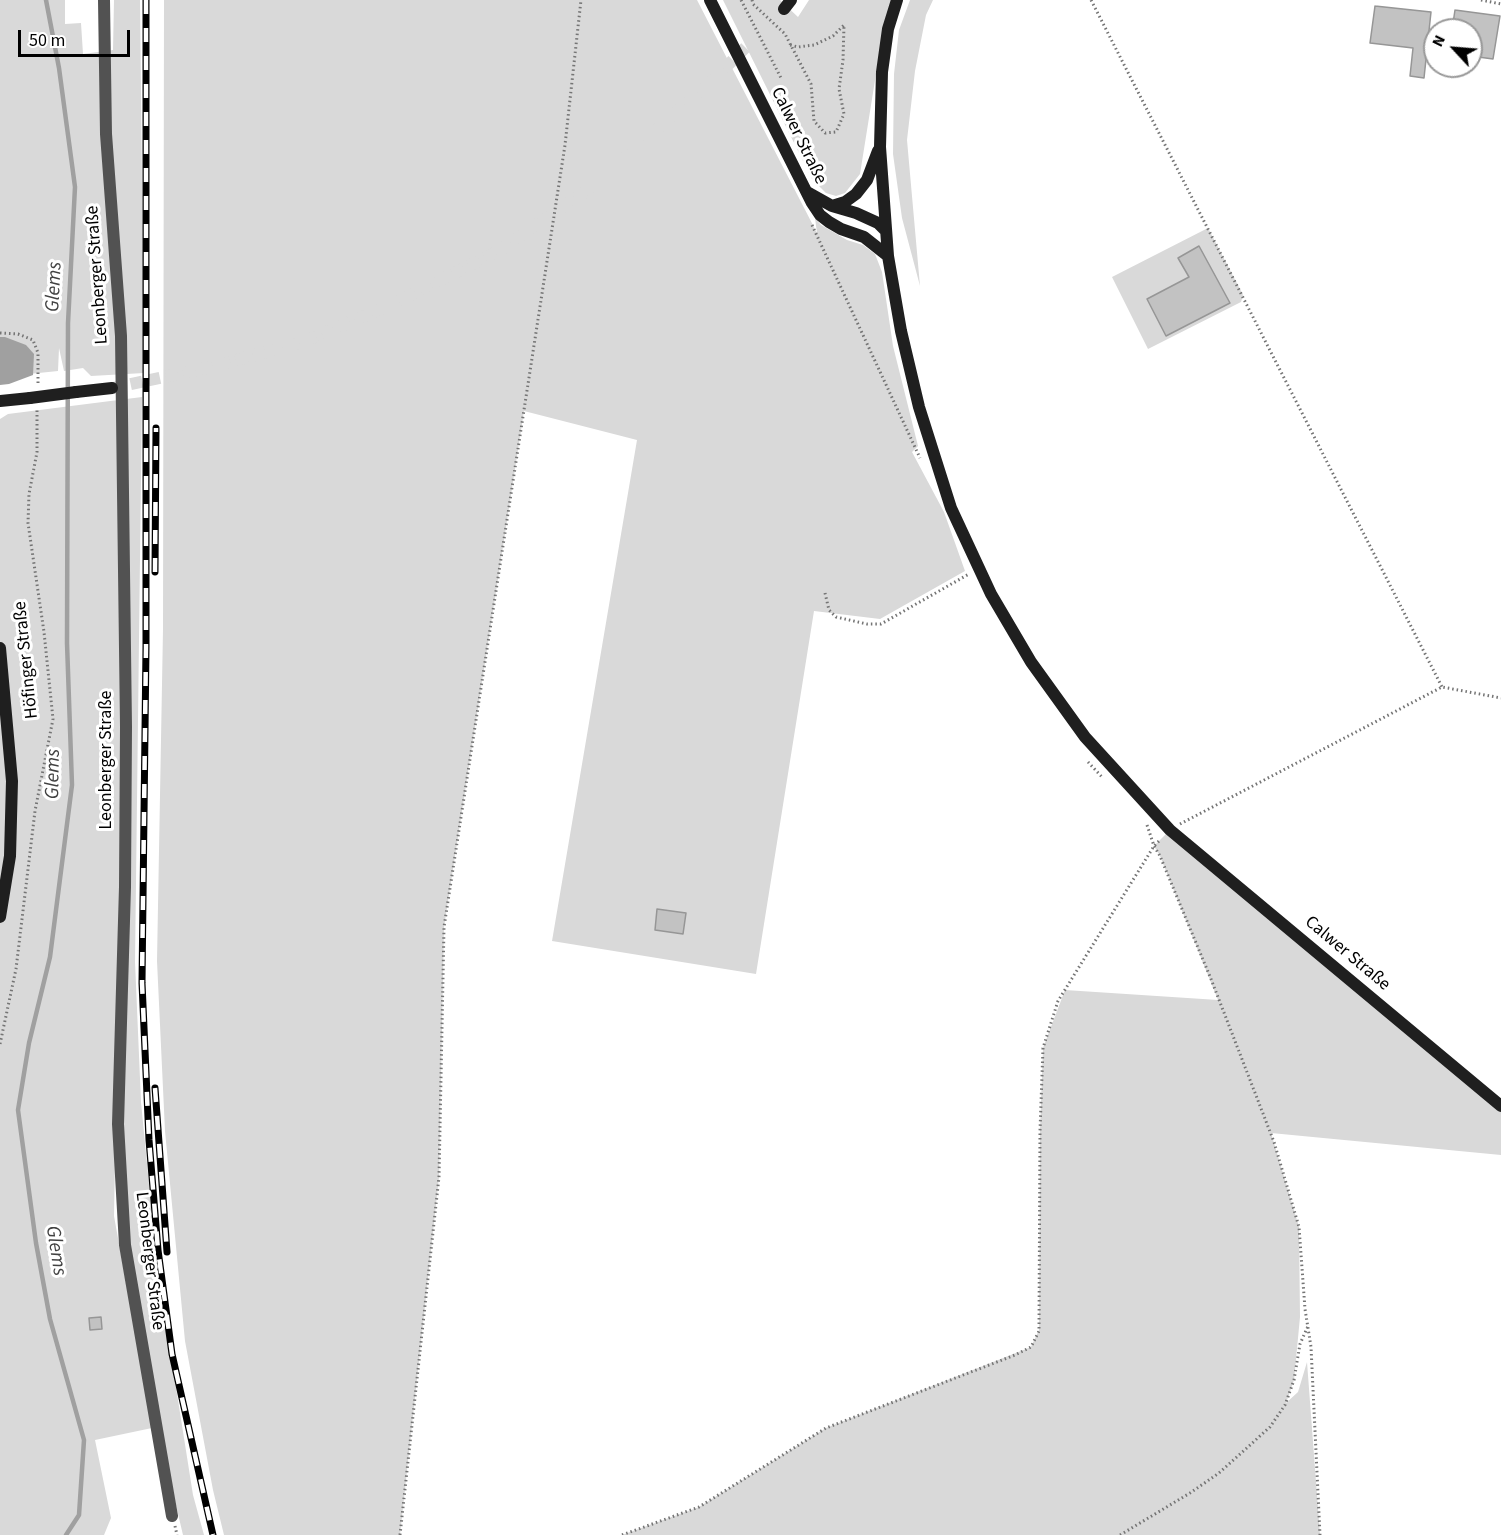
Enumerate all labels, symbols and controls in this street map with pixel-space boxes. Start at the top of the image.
scale bar [21,18,134,56]
north arrow [1423,18,1483,78]
text: 50 m [29,28,65,53]
text: N [1426,31,1451,51]
street label: Calwer Straße [765,84,831,188]
street label: Leonberger Straße [82,205,114,345]
water label: Glems [42,261,68,313]
street label: Höfinger Straße [10,600,44,720]
street label: Leonberger Straße [96,690,118,830]
water label: Glems [42,749,66,799]
street label: Calwer Straße [1300,912,1394,996]
street label: Leonberger Straße [130,1191,168,1331]
water label: Glems [39,1224,71,1278]

